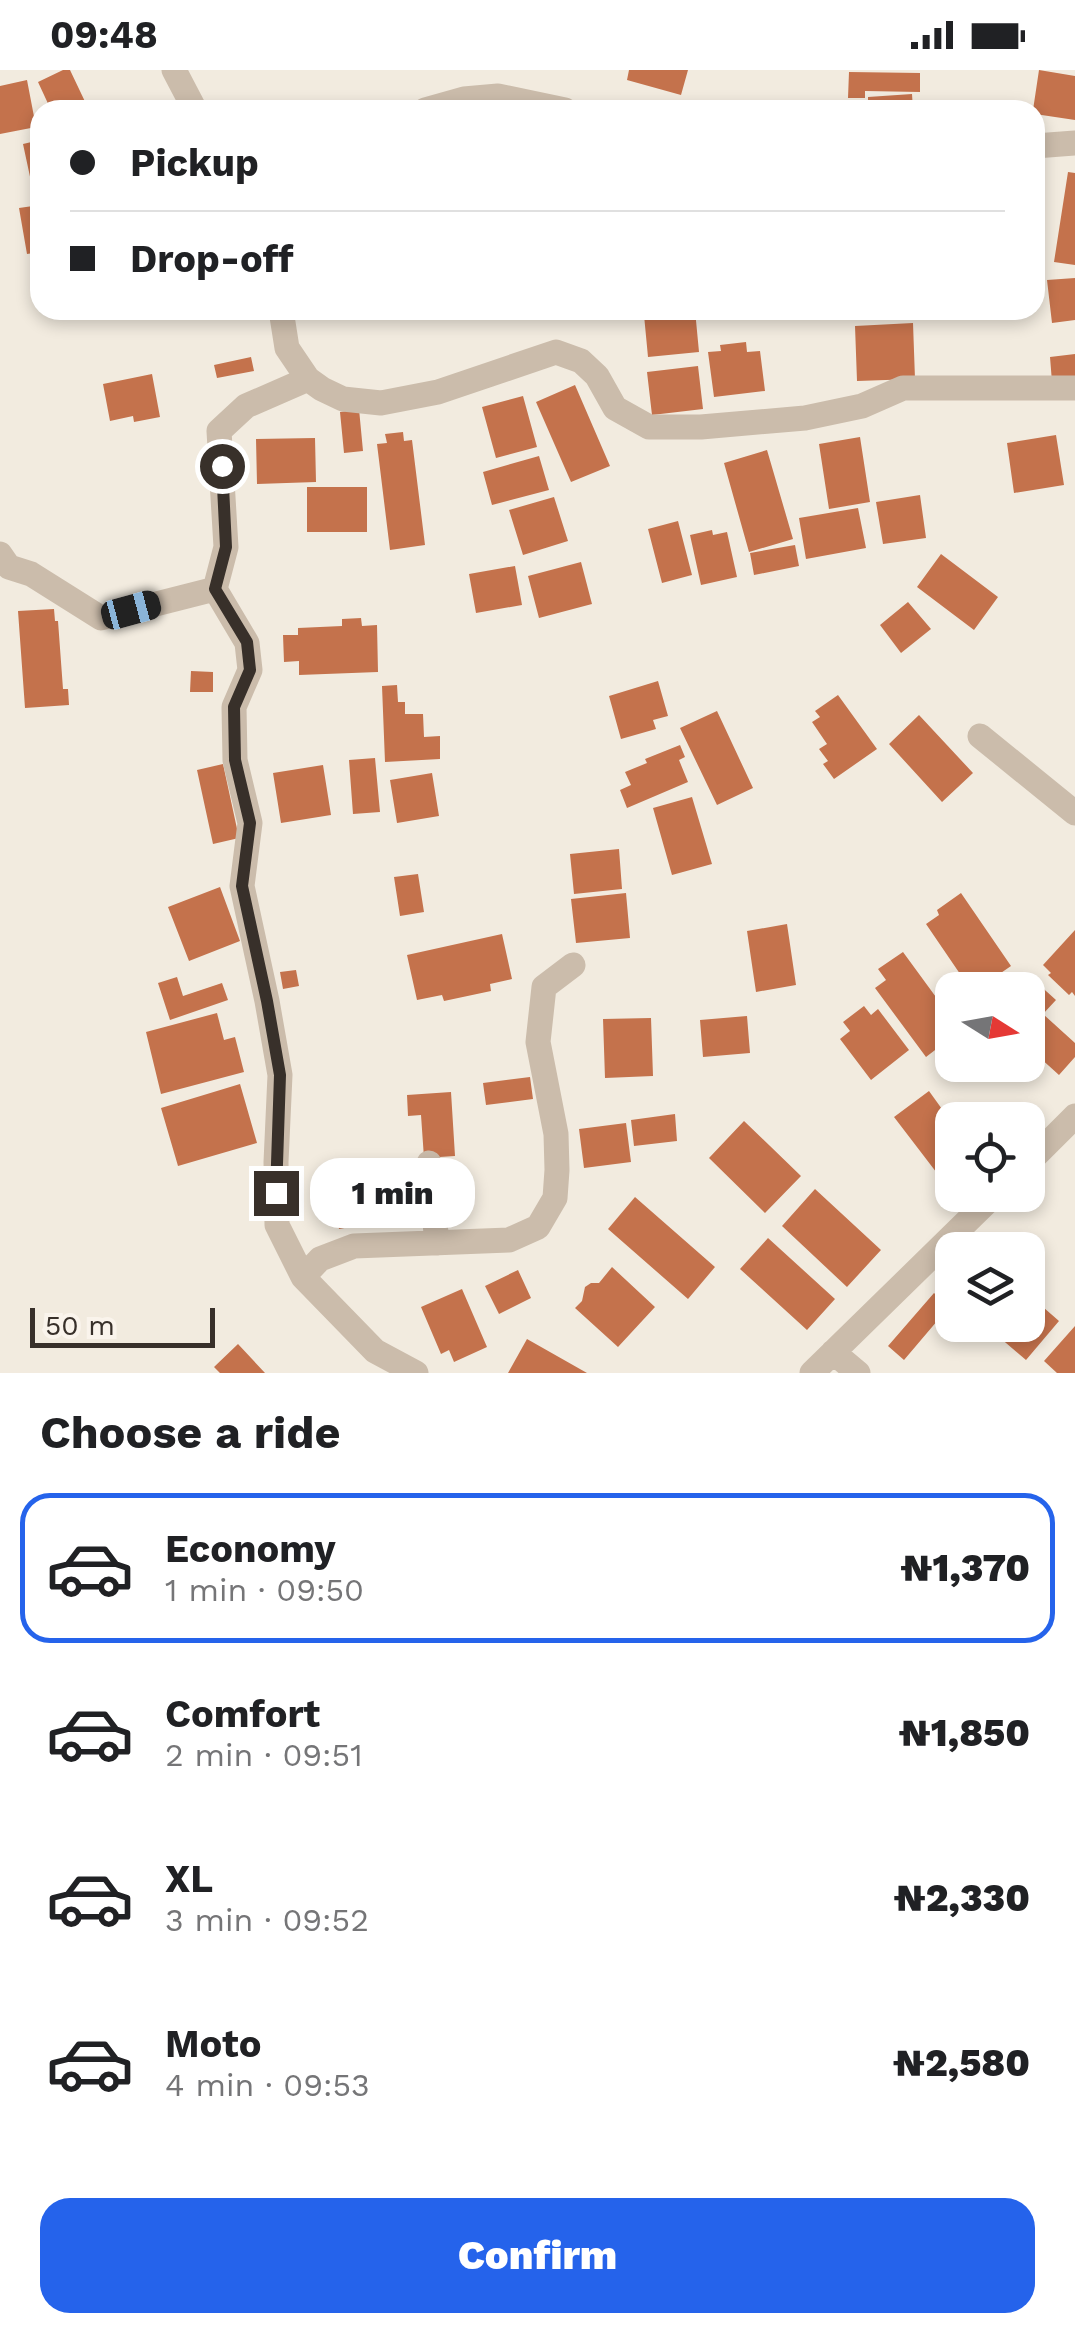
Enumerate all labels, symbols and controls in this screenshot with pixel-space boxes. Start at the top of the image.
text: 09:48 [50,13,158,57]
text: Pickup [130,141,259,185]
text: Drop-off [130,237,294,281]
route start [200,444,245,489]
car [98,588,164,632]
north arrow [935,972,1045,1082]
map controls [935,972,1045,1342]
button: locate [935,1102,1045,1212]
callout: 1 min [311,1158,476,1228]
route end [254,1171,299,1216]
text: 1 min [351,1174,434,1212]
button: layers [935,1232,1045,1342]
scale bar [30,1303,215,1348]
text: 50 m [45,1309,115,1342]
text: Choose a ride [40,1406,340,1459]
icon: car [45,1523,135,1613]
text: Economy [165,1527,336,1571]
text: ₦1,370 [900,1546,1030,1590]
text: 1 min · 09:50 [165,1571,364,1609]
icon: car [45,1688,135,1778]
text: Comfort [165,1692,320,1736]
text: ₦1,850 [899,1711,1030,1755]
text: 2 min · 09:51 [165,1736,363,1774]
icon: car [45,1853,135,1943]
text: XL [165,1857,213,1901]
text: ₦2,330 [893,1876,1030,1920]
text: 3 min · 09:52 [165,1901,369,1939]
icon: car [45,2018,135,2108]
text: Moto [165,2022,261,2066]
text: ₦2,580 [893,2041,1030,2085]
text: 4 min · 09:53 [165,2066,370,2104]
button: Confirm [40,2198,1035,2313]

